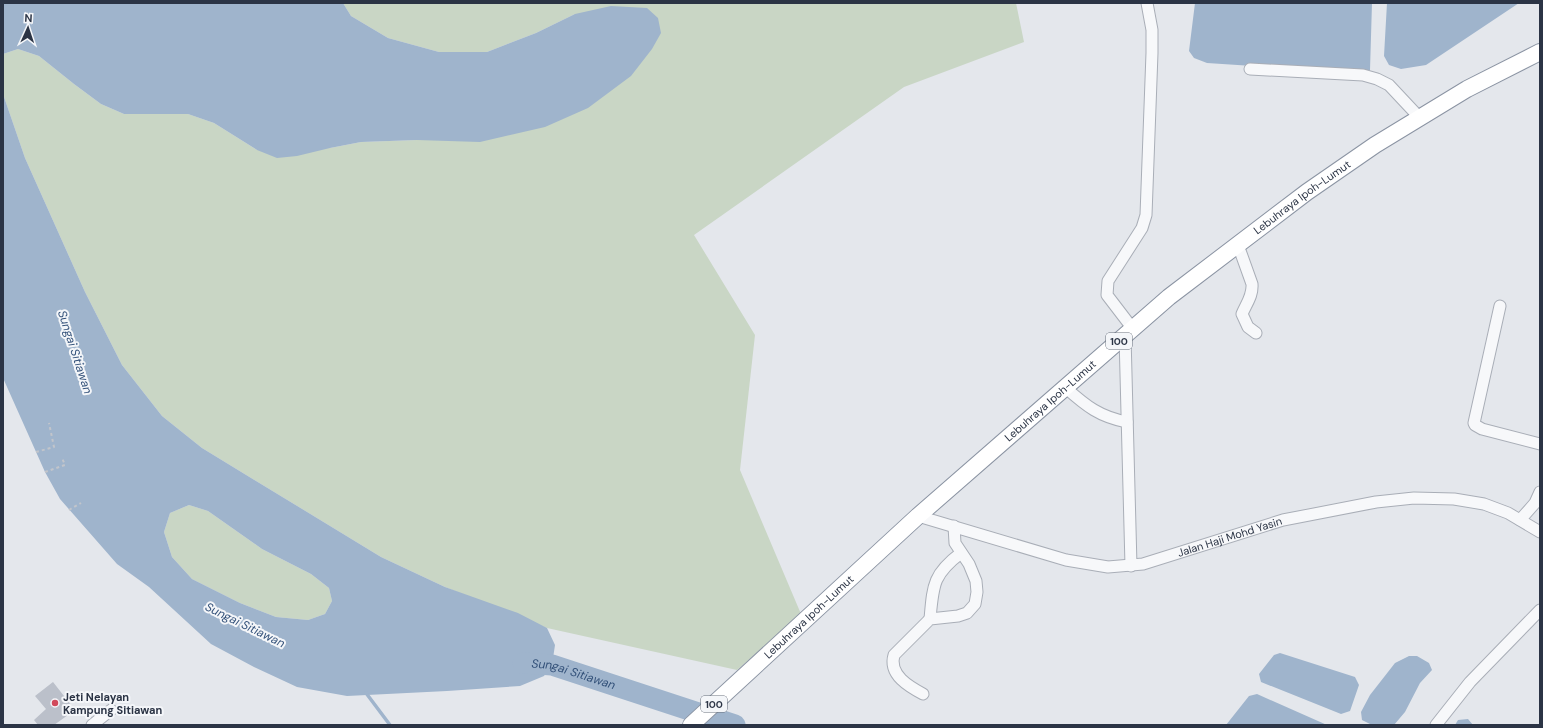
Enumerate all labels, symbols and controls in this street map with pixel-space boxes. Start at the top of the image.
north arrow [8,8,48,48]
text: N [24,11,33,25]
street label: Lebuhraya Ipoh-Lumut [1251,157,1353,237]
water label: Sungai Sitiawan [54,308,96,396]
road number: 100 [1106,333,1132,349]
street label: Lebuhraya Ipoh-Lumut [1002,357,1099,444]
street label: Jalan Haji Mohd Yasin [1176,514,1284,560]
street label: Lebuhraya Ipoh-Lumut [761,572,856,661]
water label: Sungai Sitiawan [202,599,288,651]
water label: Sungai Sitiawan [531,656,618,693]
place label: Jeti Nelayan Kampung Sitiawan [63,690,163,717]
road number: 100 [701,696,727,712]
marker: Jeti Nelayan Kampung Sitiawan [50,698,60,708]

